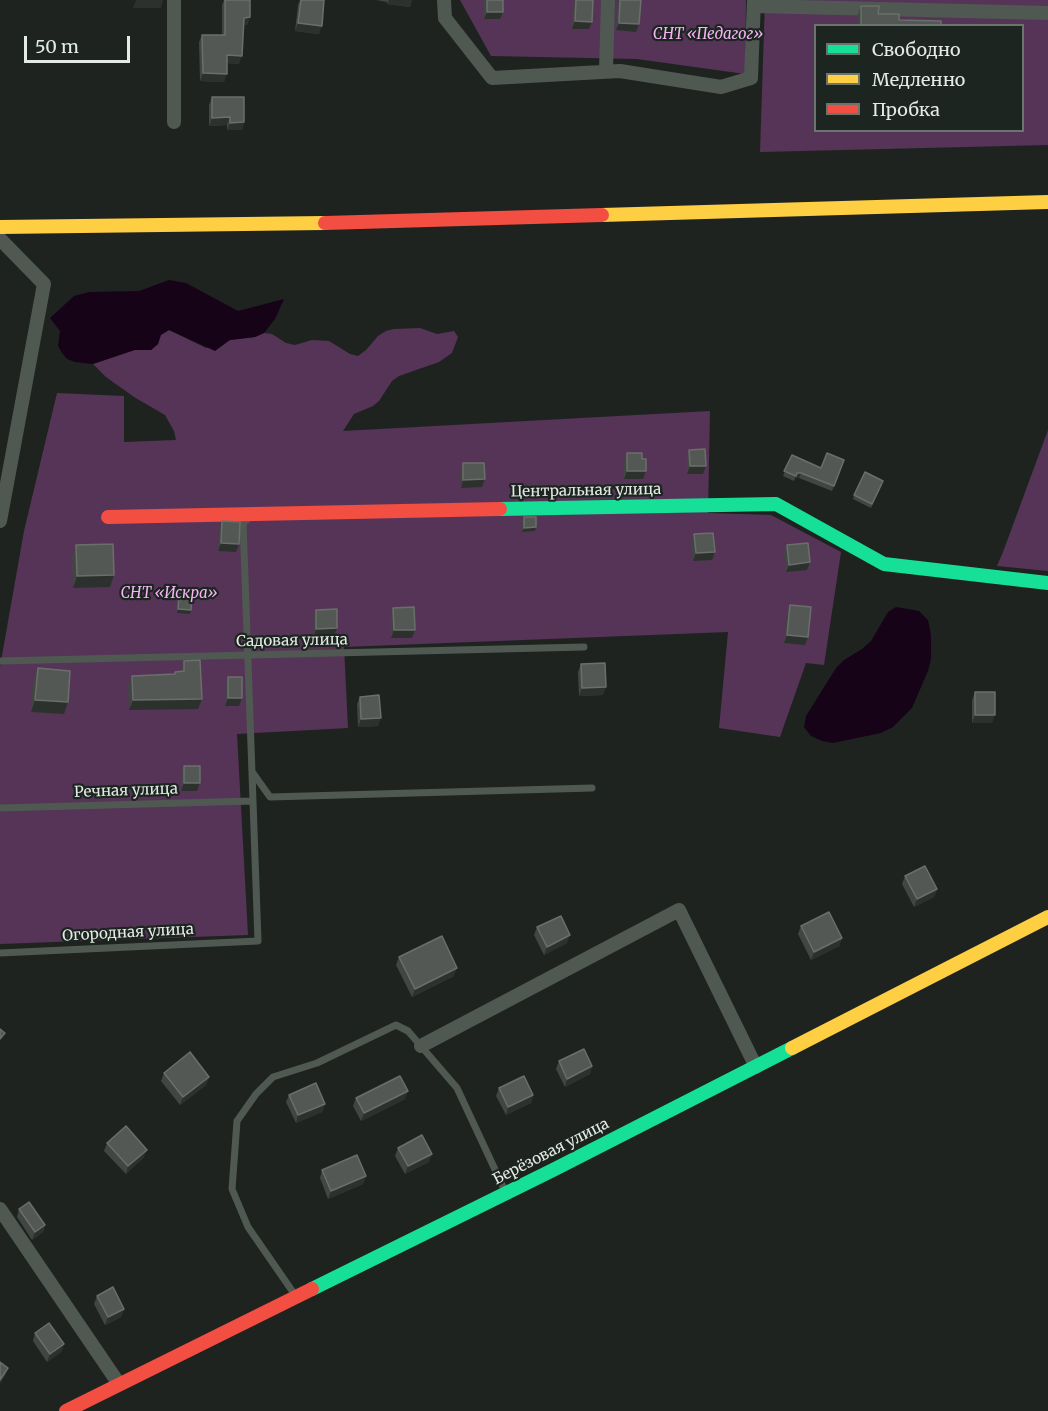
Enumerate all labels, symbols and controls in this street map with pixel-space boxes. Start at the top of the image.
scale bar [27,24,134,62]
legend [814,24,1024,132]
park label: СНТ «Педагог» [653,26,763,44]
text: 50 m [35,35,79,58]
text: Свободно [872,38,960,61]
text: Медленно [872,68,965,91]
text: Пробка [872,98,940,121]
street label: Центральная улица [511,481,661,501]
park label: СНТ «Искра» [121,585,217,603]
street label: Садовая улица [236,631,348,651]
street label: Речная улица [74,780,178,802]
street label: Огородная улица [62,921,194,945]
street label: Берёзовая улица [490,1115,612,1189]

